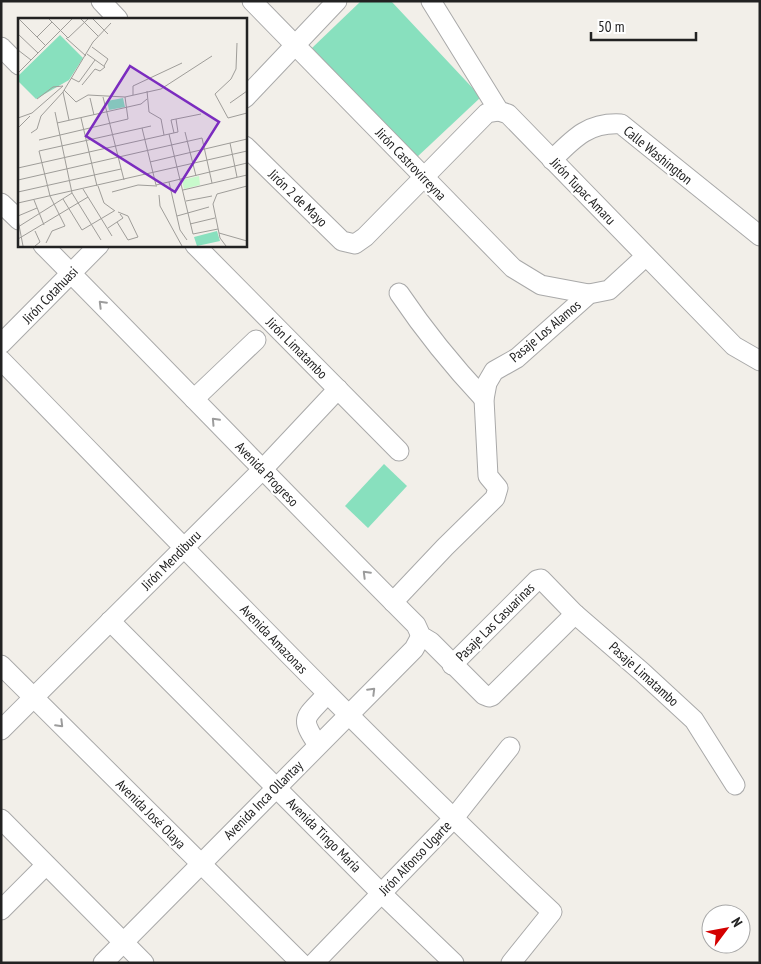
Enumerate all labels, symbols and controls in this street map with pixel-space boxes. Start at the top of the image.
scale bar [591,10,696,42]
text: 50 m [598,17,624,36]
inset map [18,18,246,246]
street label: Calle Washington [620,122,696,188]
street label: Jirón Castrovirreyna [371,123,450,204]
street label: Jirón Tupac Amaru [546,153,619,228]
street label: Jirón 2 de Mayo [264,165,331,231]
street label: Jirón Cotahuasi [18,263,82,328]
street label: Pasaje Los Alamos [506,296,585,366]
one-way arrow [99,301,108,310]
street label: Jirón Limatambo [262,313,332,383]
one-way arrow [212,417,221,426]
street label: Avenida Progreso [232,438,302,510]
street label: Jirón Mendiburu [137,526,205,594]
one-way arrow [362,571,371,580]
street label: Pasaje Las Casuarinas [452,579,538,665]
street label: Avenida Amazonas [236,601,312,678]
street label: Pasaje Limatambo [605,638,683,710]
one-way arrow [366,688,375,697]
one-way arrow [54,719,63,728]
street label: Avenida Inca Ollantay [220,756,307,843]
street label: Avenida José Olaya [112,775,190,853]
street label: Avenida Tingo María [283,794,365,876]
street label: Jirón Alfonso Ugarte [374,817,455,900]
north arrow [701,904,751,954]
text: N [727,914,747,930]

